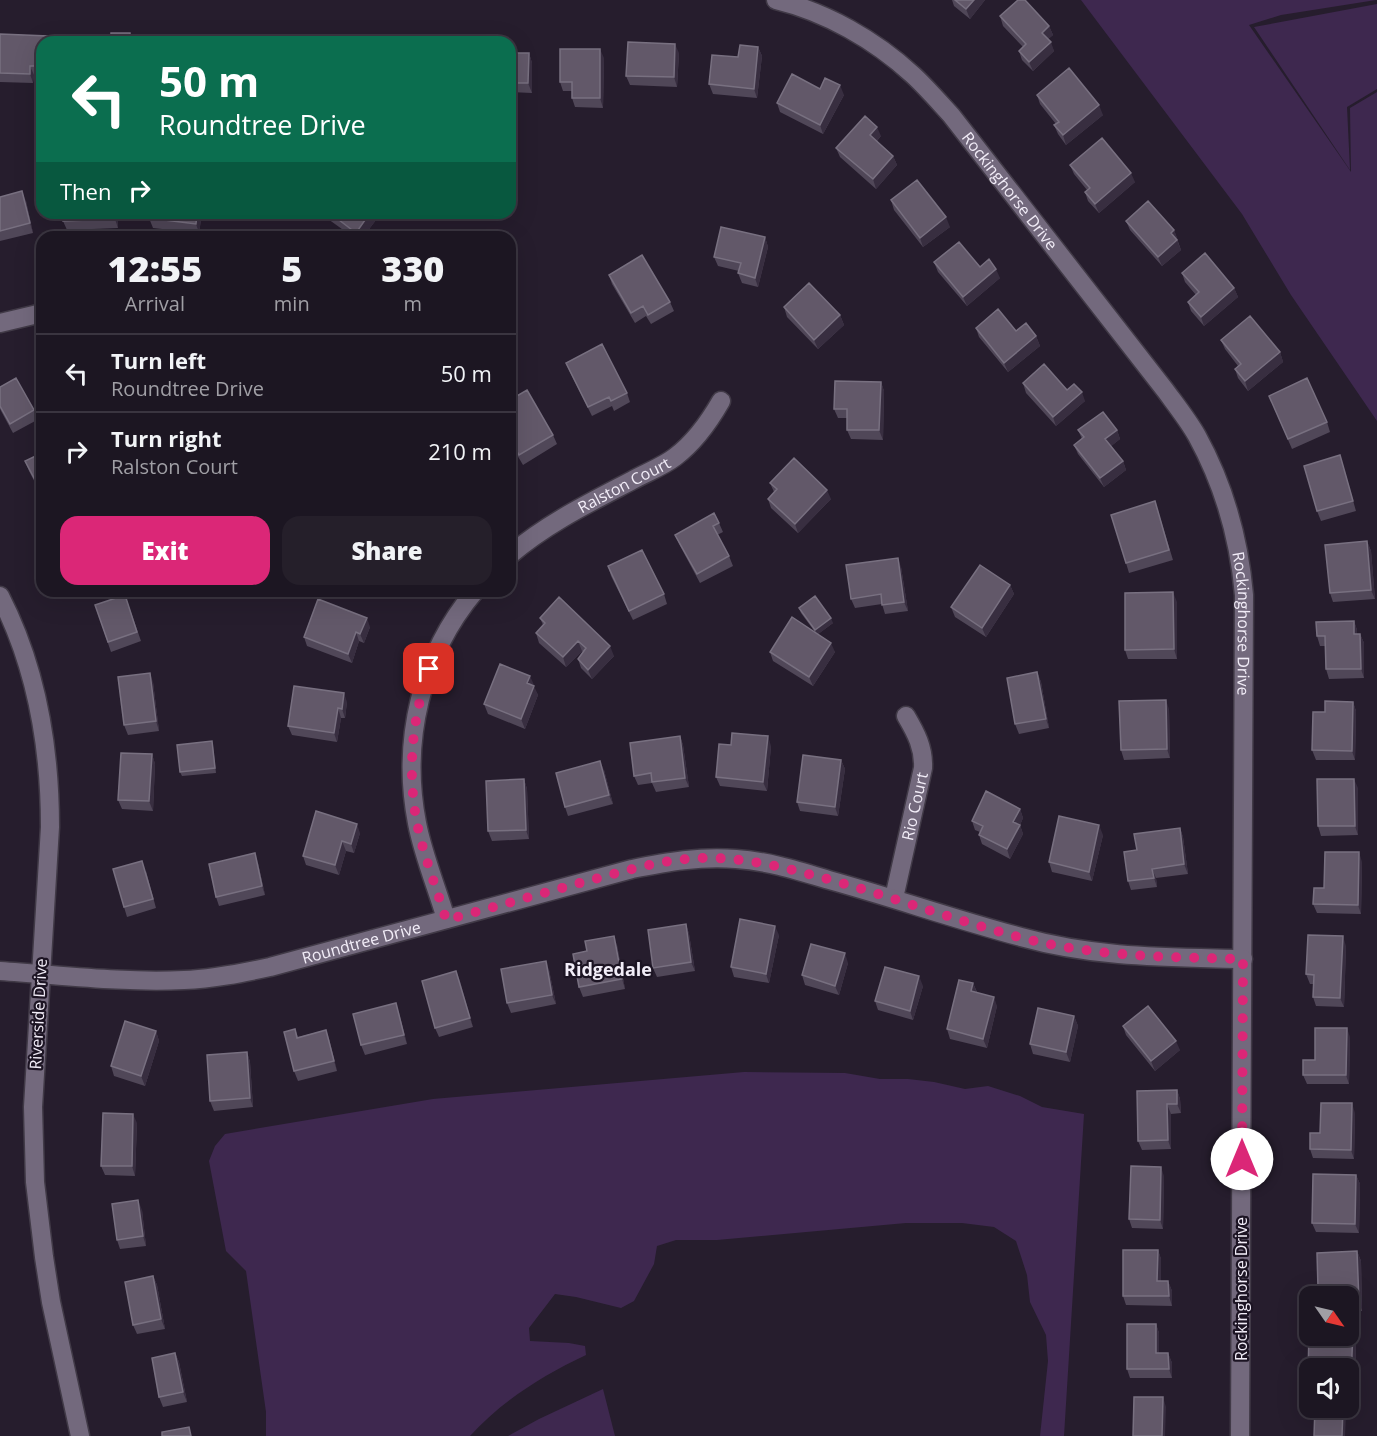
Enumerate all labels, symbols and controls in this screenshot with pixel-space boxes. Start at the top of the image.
text: 50 m [159,52,259,109]
icon: left [60,60,138,138]
text: Roundtree Drive [159,106,366,143]
street label: Rockinghorse Drive [957,127,1063,254]
icon: right [123,174,156,207]
text: Then [60,176,111,206]
text: 12:55 [108,244,202,293]
text: 5 [281,244,302,293]
text: 330 [381,244,444,293]
text: Arrival [125,290,185,317]
text: min [274,290,310,317]
text: m [404,290,422,317]
text: Turn left [111,345,206,375]
icon: left [60,357,93,390]
text: 50 m [441,358,492,388]
text: Roundtree Drive [111,375,264,402]
text: Turn right [111,423,222,453]
icon: right [60,435,93,468]
text: 210 m [428,436,492,466]
street label: Ralston Court [574,452,675,518]
text: Ralston Court [111,453,238,480]
button: Exit [60,516,270,585]
button: Share [282,516,492,585]
street label: Rockinghorse Drive [1227,550,1255,696]
pin [403,643,454,694]
icon: arrive [412,652,445,685]
street label: Rio Court [896,770,933,843]
street label: Roundtree Drive [299,916,423,969]
district label: Ridgedale [564,957,652,981]
street label: Riverside Drive [24,958,52,1070]
position arrow [1210,1127,1274,1191]
street label: Rockinghorse Drive [1230,1217,1252,1361]
north arrow [1299,1286,1359,1346]
map controls [1299,1286,1359,1418]
button: sound [1299,1358,1359,1418]

